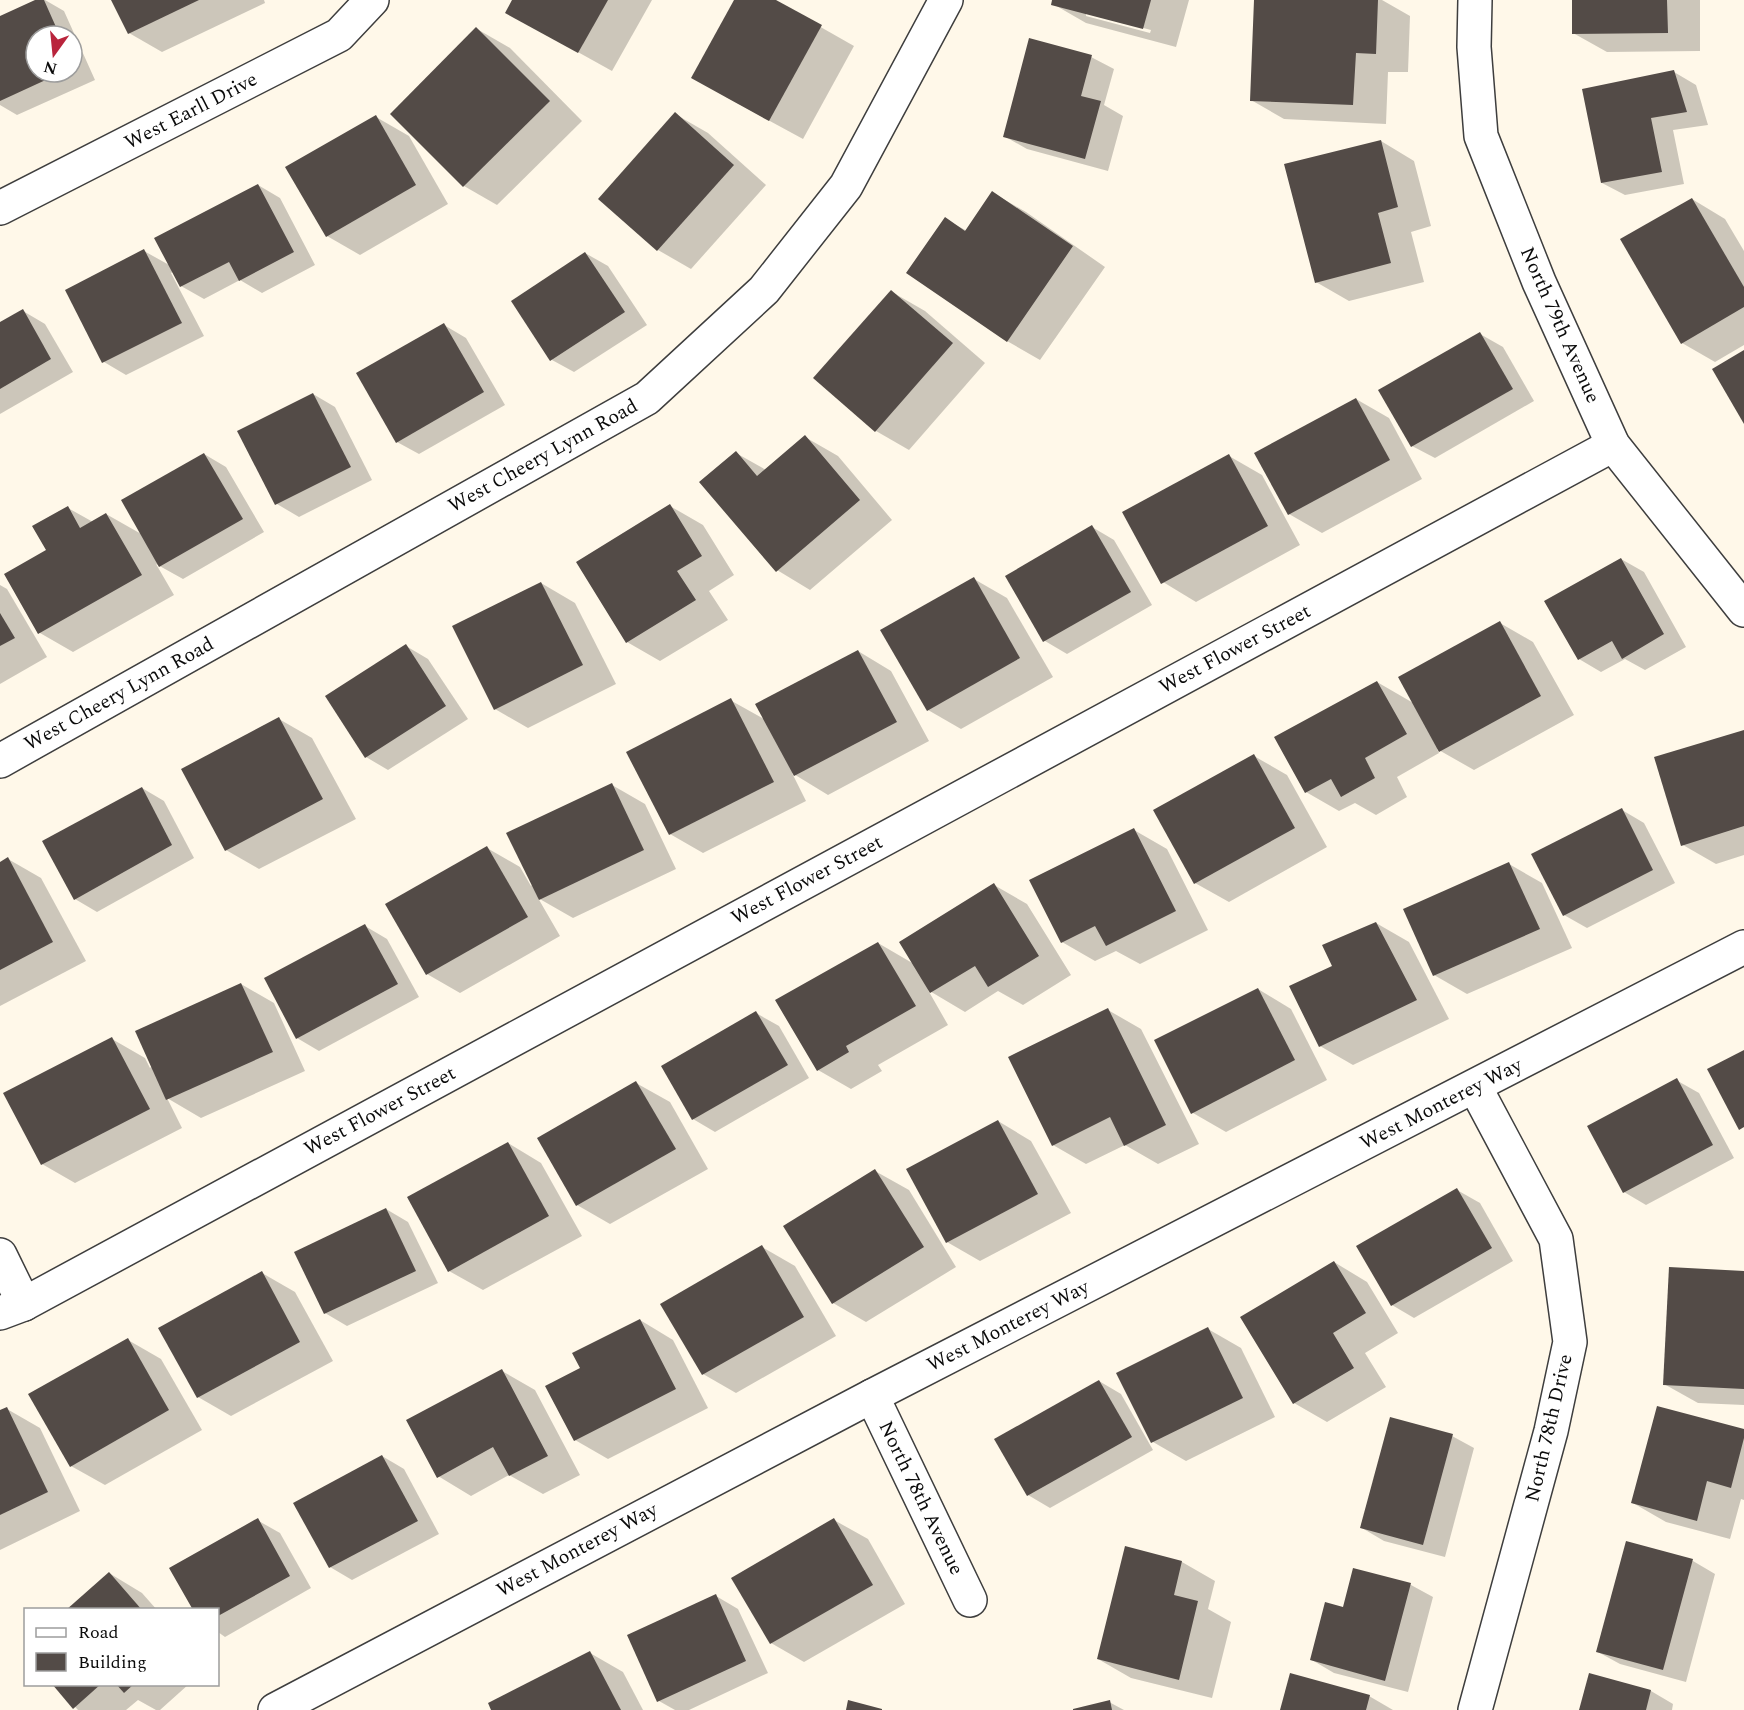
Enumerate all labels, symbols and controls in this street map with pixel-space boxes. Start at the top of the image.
north arrow [24,24,84,84]
text: N [41,54,60,81]
street label: West Earll Drive [119,65,263,157]
street label: North 79th Avenue [1512,242,1608,408]
street label: West Cheery Lynn Road [443,391,643,521]
street label: West Flower Street [1154,596,1316,702]
street label: West Cheery Lynn Road [19,629,219,759]
street label: West Flower Street [726,827,888,933]
street label: West Monterey Way [1355,1049,1529,1158]
street label: West Flower Street [299,1058,461,1164]
street label: West Monterey Way [922,1271,1096,1380]
street label: North 78th Drive [1517,1351,1581,1505]
street label: North 78th Avenue [871,1416,971,1580]
street label: West Monterey Way [491,1494,664,1605]
legend [24,1608,219,1686]
text: Road [78,1619,119,1646]
text: Building [78,1649,147,1676]

